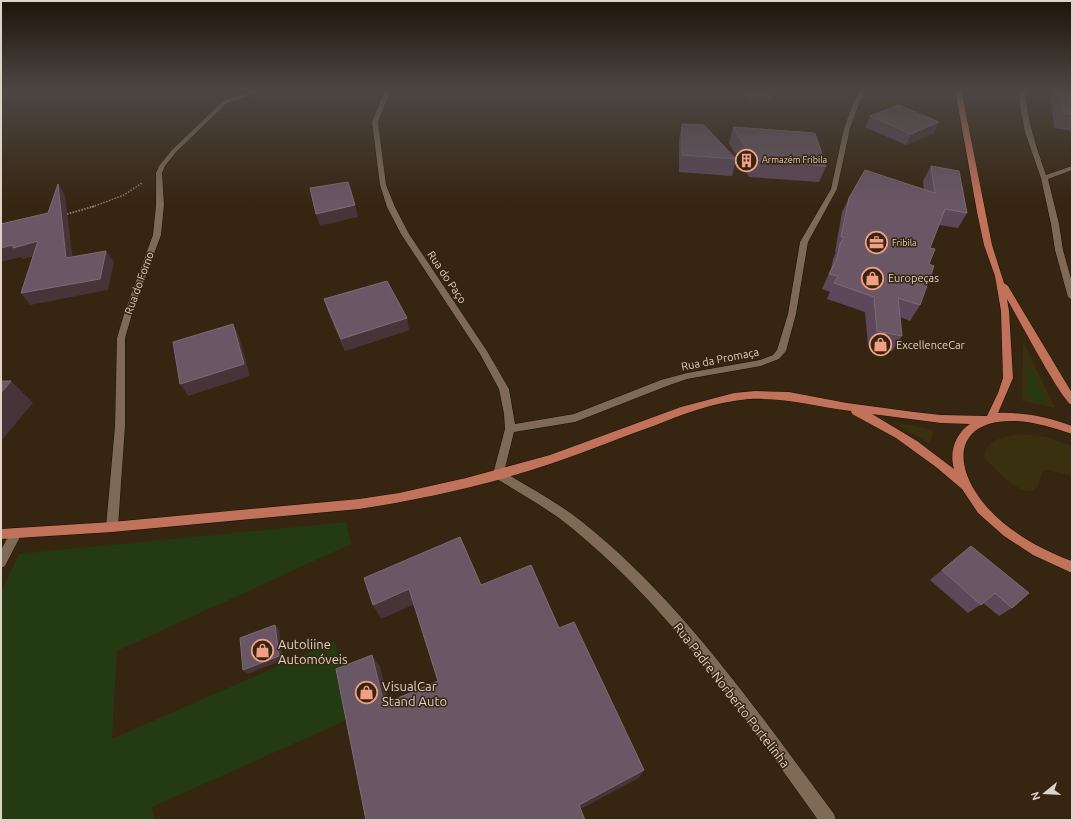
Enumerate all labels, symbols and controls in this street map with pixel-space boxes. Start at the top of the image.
building icon: Armazém Fribila [733,147,759,173]
place label: Armazém Fribila [762,155,827,165]
office icon: Fribila [863,230,889,256]
place label: Fribila [892,238,917,248]
street label: Rua do Paço [425,249,469,305]
street label: Rua do Forno [122,250,156,316]
shop icon: Europeças [860,265,886,291]
place label: Europeças [888,272,939,284]
shop icon: ExcellenceCar [867,332,893,358]
place label: ExcellenceCar [896,339,966,351]
street label: Rua da Promaça [680,346,760,372]
street label: Rua Padre Norberto Portelinha [671,620,793,770]
place label: Autoliine Automóveis [278,637,348,666]
shop icon: Autoliine Automóveis [250,638,276,664]
place label: VisualCar Stand Auto [382,679,447,708]
shop icon: VisualCar Stand Auto [354,680,380,706]
north arrow [1025,773,1065,813]
text: N [1029,790,1042,802]

